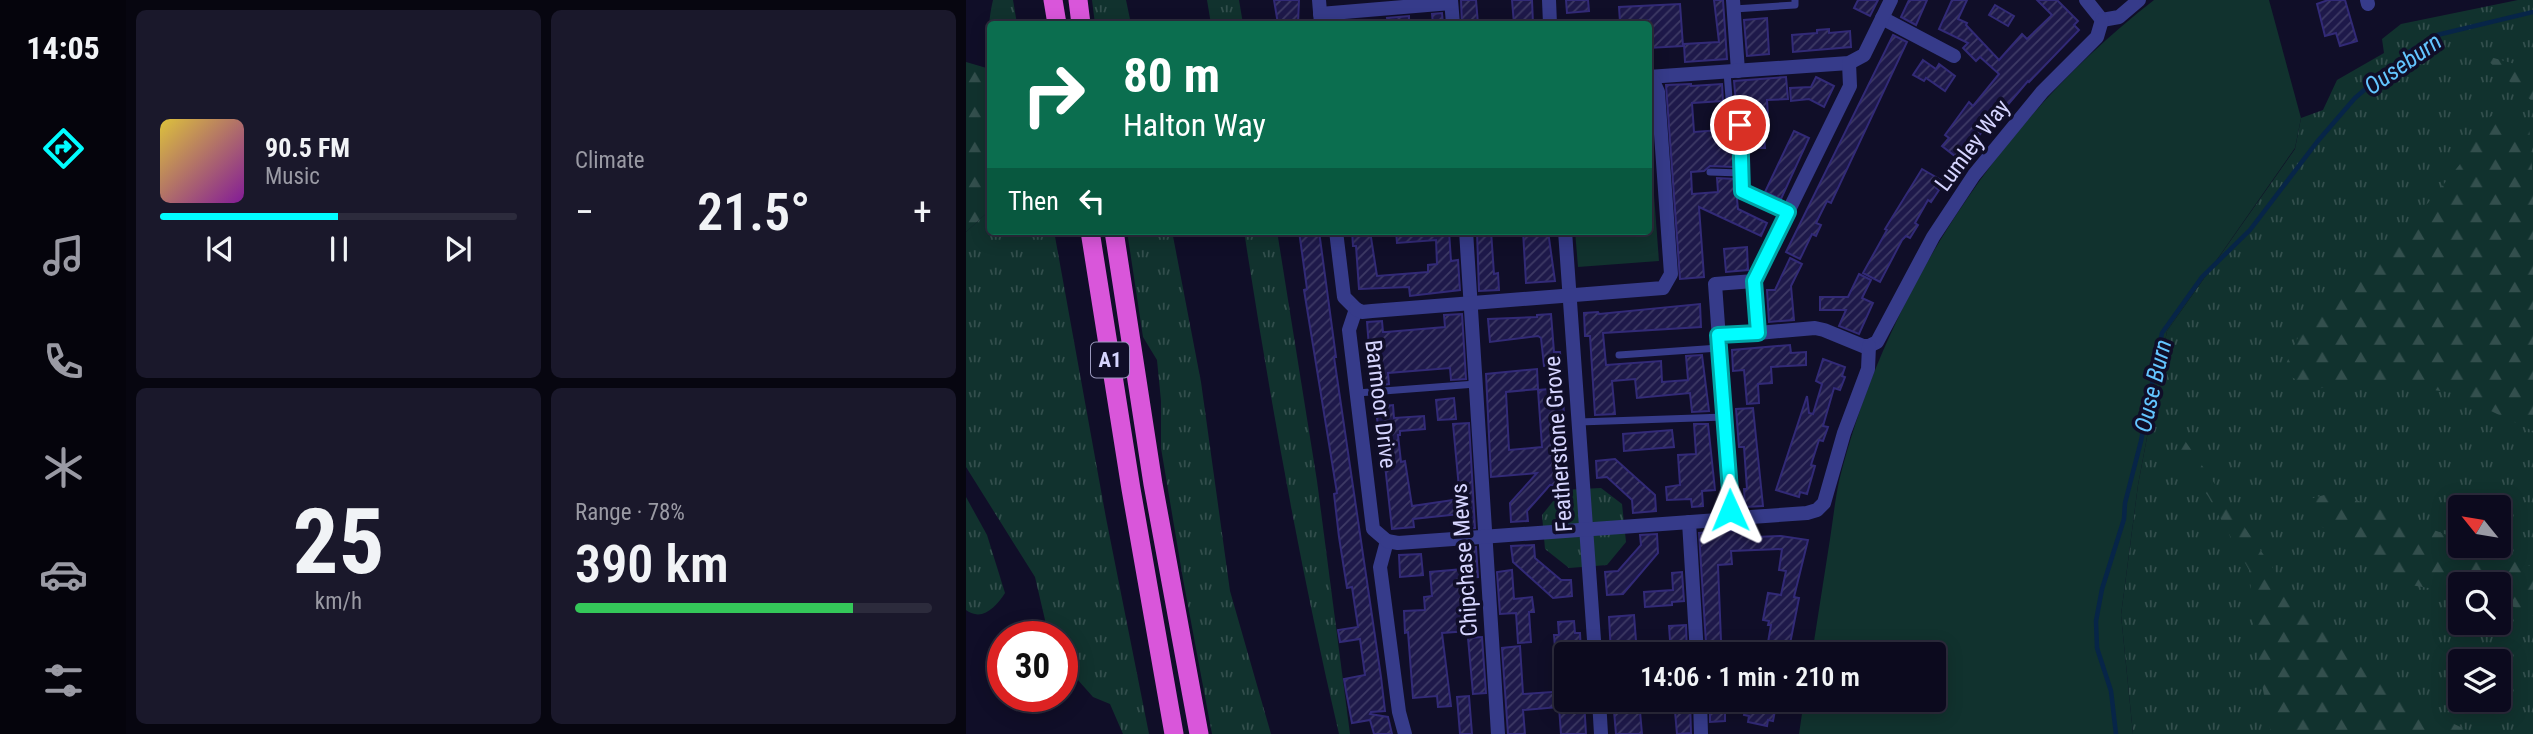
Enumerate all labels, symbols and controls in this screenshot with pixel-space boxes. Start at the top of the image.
water label: Ouseburn [2359,27,2447,101]
text: 14:05 [26,29,100,67]
text: 80 m [1123,47,1220,104]
icon: right [1008,49,1099,140]
street label: Lumley Way [1929,94,2016,196]
pin [1710,95,1770,155]
text: Halton Way [1123,106,1266,144]
icon: arrive [1721,106,1759,144]
icon: directions [39,124,88,173]
text: 90.5 FM [265,133,350,163]
text: Climate [575,147,645,174]
text: Music [265,163,320,190]
text: 21.5° [697,182,810,243]
icon: left [1073,182,1111,220]
text: Then [1008,186,1059,216]
text: − [575,190,594,234]
text: + [913,190,932,234]
icon: previous [201,230,239,268]
icon: pause [320,230,358,268]
icon: next [439,230,477,268]
icon: music [39,231,88,280]
icon: phone [39,337,88,386]
water label: Ouse Burn [2129,337,2177,435]
street label: Barmoor Drive [1359,338,1402,470]
road number: A1 [1091,342,1129,378]
street label: Featherstone Grove [1539,355,1578,533]
icon: climate [39,443,88,492]
position arrow [1693,473,1767,547]
street label: Chipchase Mews [1446,482,1483,638]
text: 25 [293,489,384,595]
north arrow [2448,495,2511,558]
map controls [2448,495,2511,712]
text: Range · 78% [575,499,685,526]
text: 390 km [575,534,729,595]
icon: car [39,550,88,599]
button: search [2448,572,2511,635]
text: km/h [315,588,362,615]
speed limit sign: 30 [987,621,1078,712]
button: layers [2448,649,2511,712]
icon: filters [39,656,88,705]
text: 14:06 · 1 min · 210 m [1640,662,1860,692]

